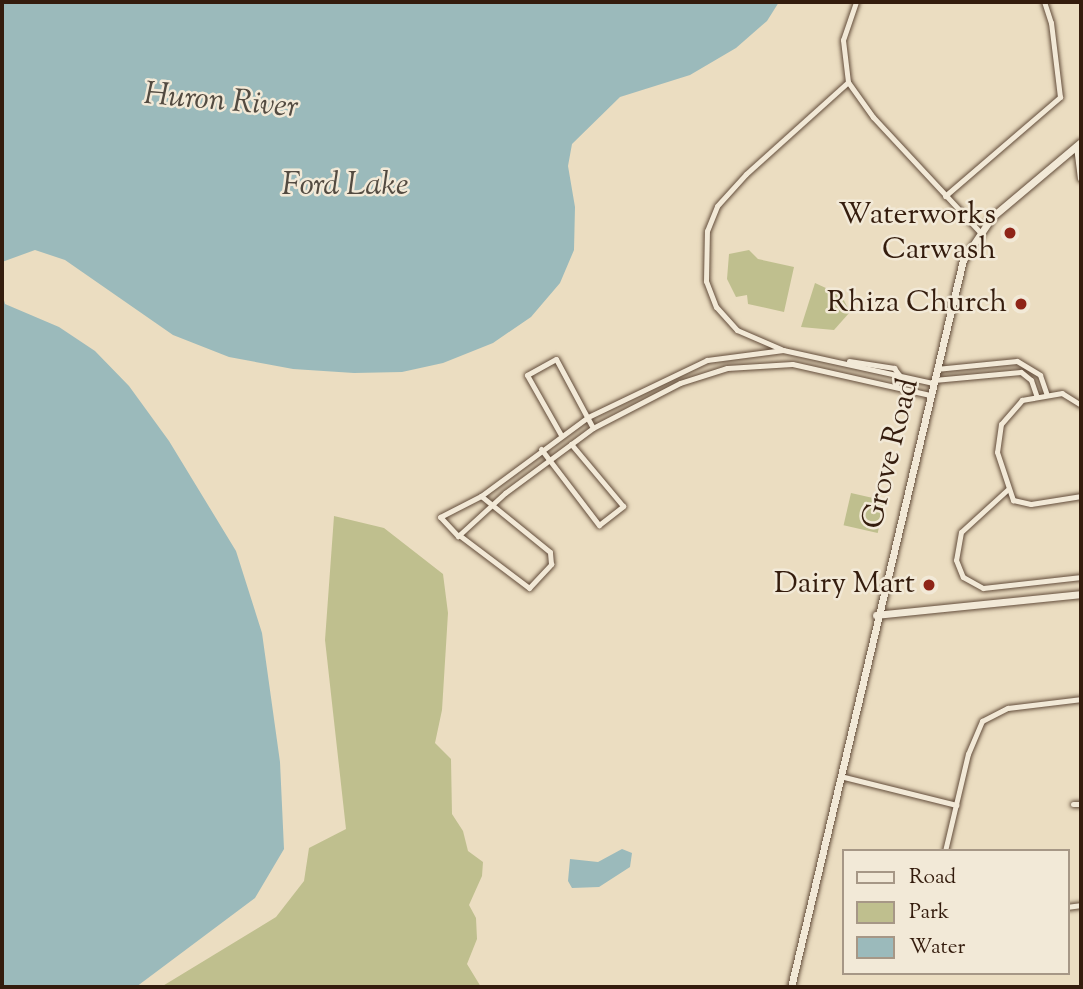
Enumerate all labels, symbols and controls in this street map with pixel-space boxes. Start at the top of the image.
water label: Huron River [142,76,300,128]
water label: Ford Lake [281,167,409,205]
place label: Waterworks Carwash [838,198,996,268]
marker: Waterworks Carwash [1002,225,1018,241]
place label: Rhiza Church [827,286,1007,322]
marker: Rhiza Church [1013,296,1029,312]
street label: Grove Road [856,375,928,533]
place label: Dairy Mart [774,567,915,603]
marker: Dairy Mart [921,577,937,593]
legend [842,849,1069,975]
text: Road [909,863,956,893]
text: Park [909,898,949,928]
text: Water [909,933,965,963]

